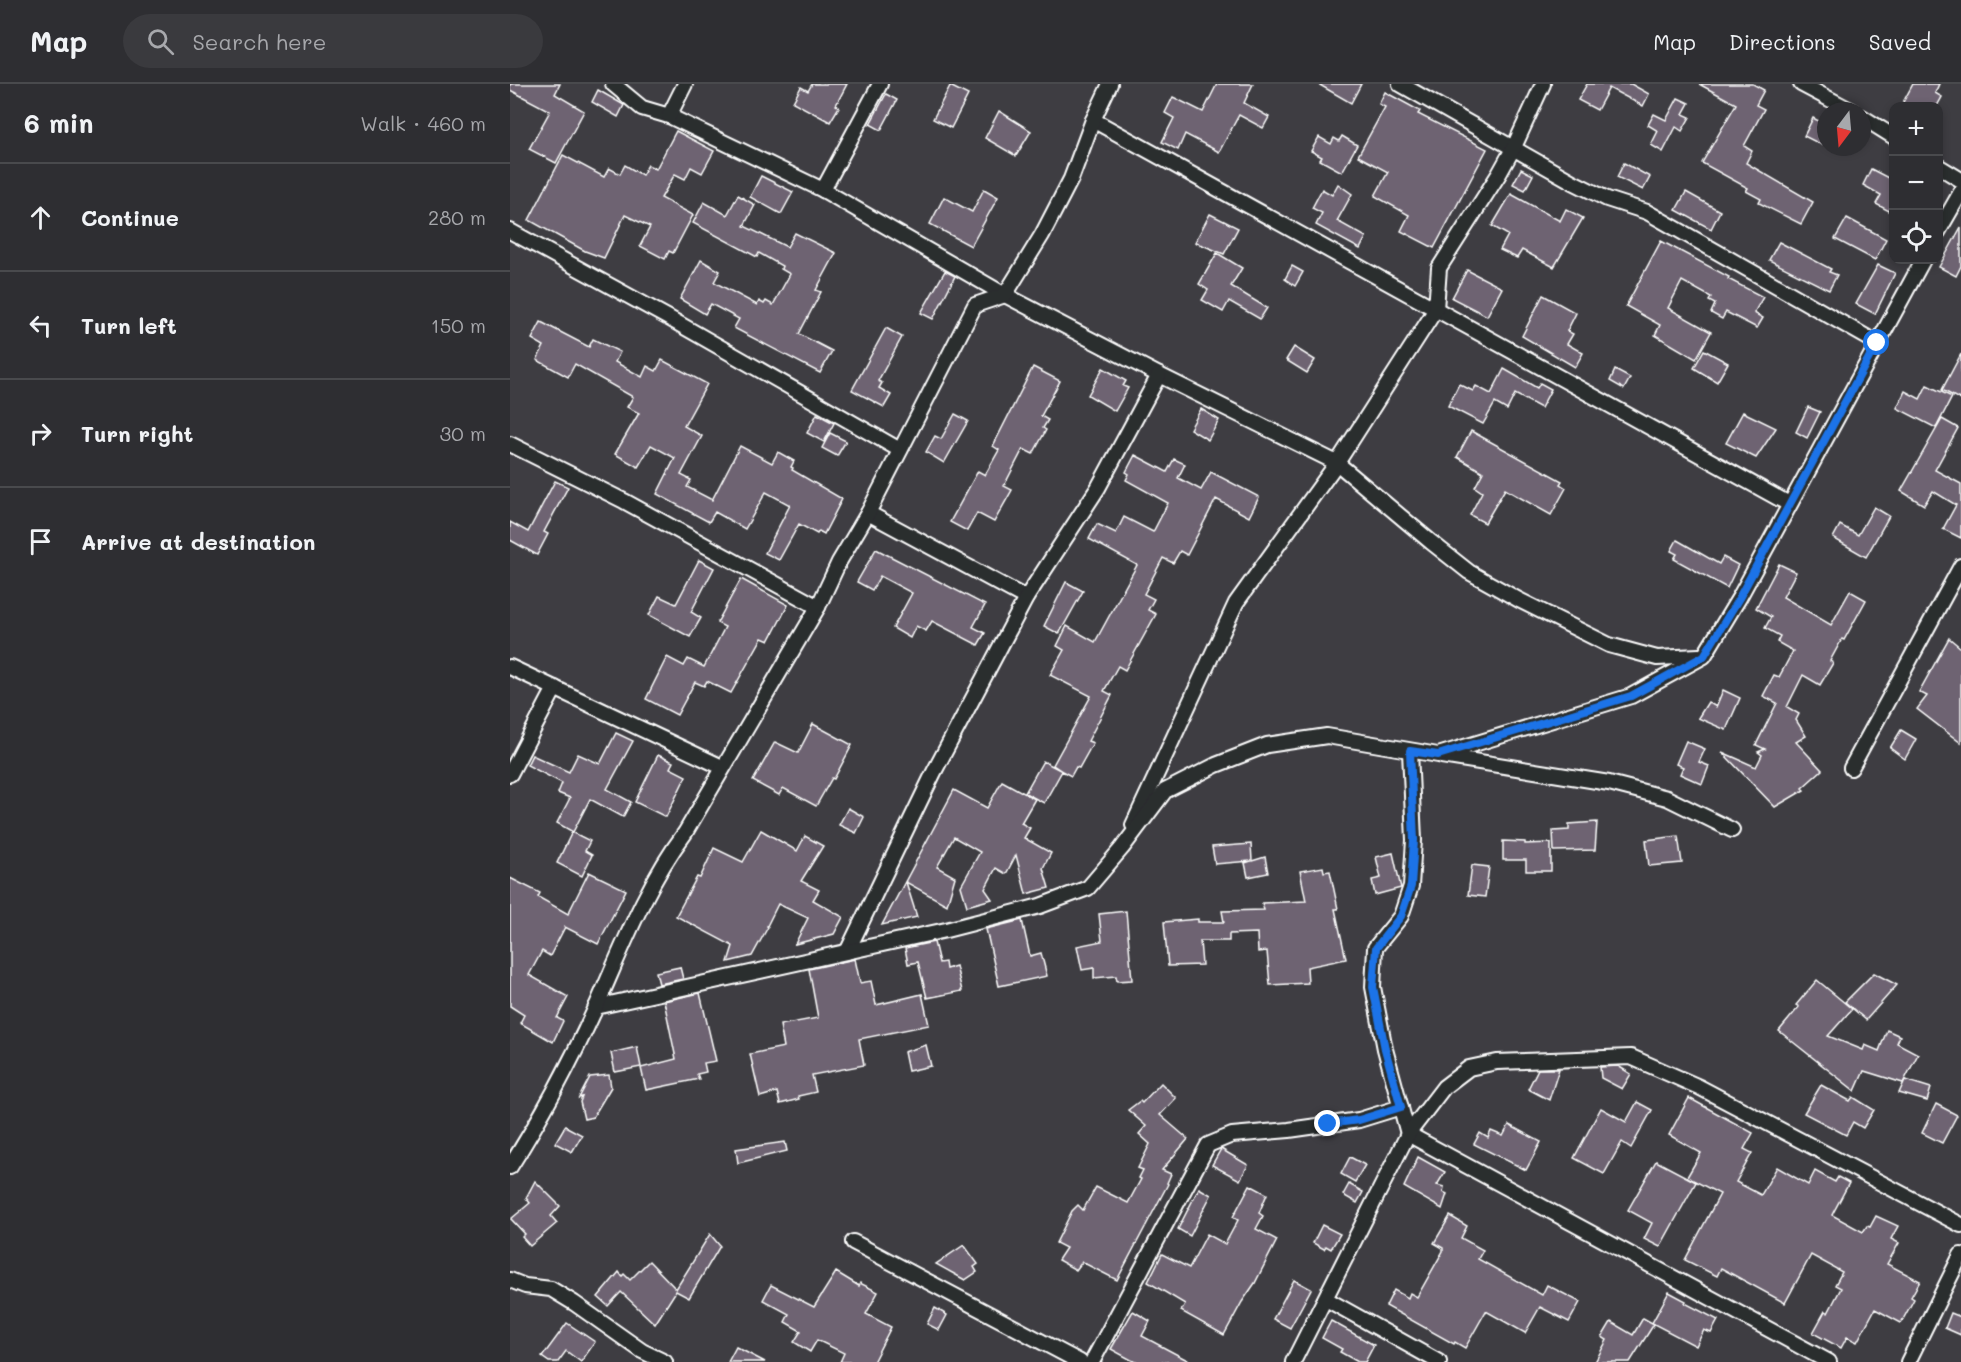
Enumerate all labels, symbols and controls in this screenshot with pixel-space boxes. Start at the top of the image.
search box [123,14,543,68]
text: Map [30,23,87,59]
icon: search [144,25,177,58]
text: Search here [192,27,326,56]
text: Map [1653,28,1696,55]
text: Directions [1729,28,1836,55]
text: Saved [1869,28,1931,55]
north arrow [1817,102,1871,156]
map controls [1889,102,1943,264]
button: + [1889,102,1943,156]
text: 6 min [24,106,93,140]
text: Walk · 460 m [360,110,486,136]
button: − [1889,156,1943,210]
icon: ahead [24,201,57,234]
text: Continue [81,203,179,232]
text: 280 m [428,204,486,230]
button: locate [1889,210,1943,264]
icon: left [24,309,57,342]
text: Turn left [81,311,177,340]
text: 150 m [431,312,486,338]
route start [1863,329,1889,355]
icon: right [24,417,57,450]
text: Turn right [81,419,193,448]
text: 30 m [440,420,486,446]
icon: arrive [24,525,57,558]
text: Arrive at destination [81,527,316,556]
route end [1314,1110,1340,1136]

